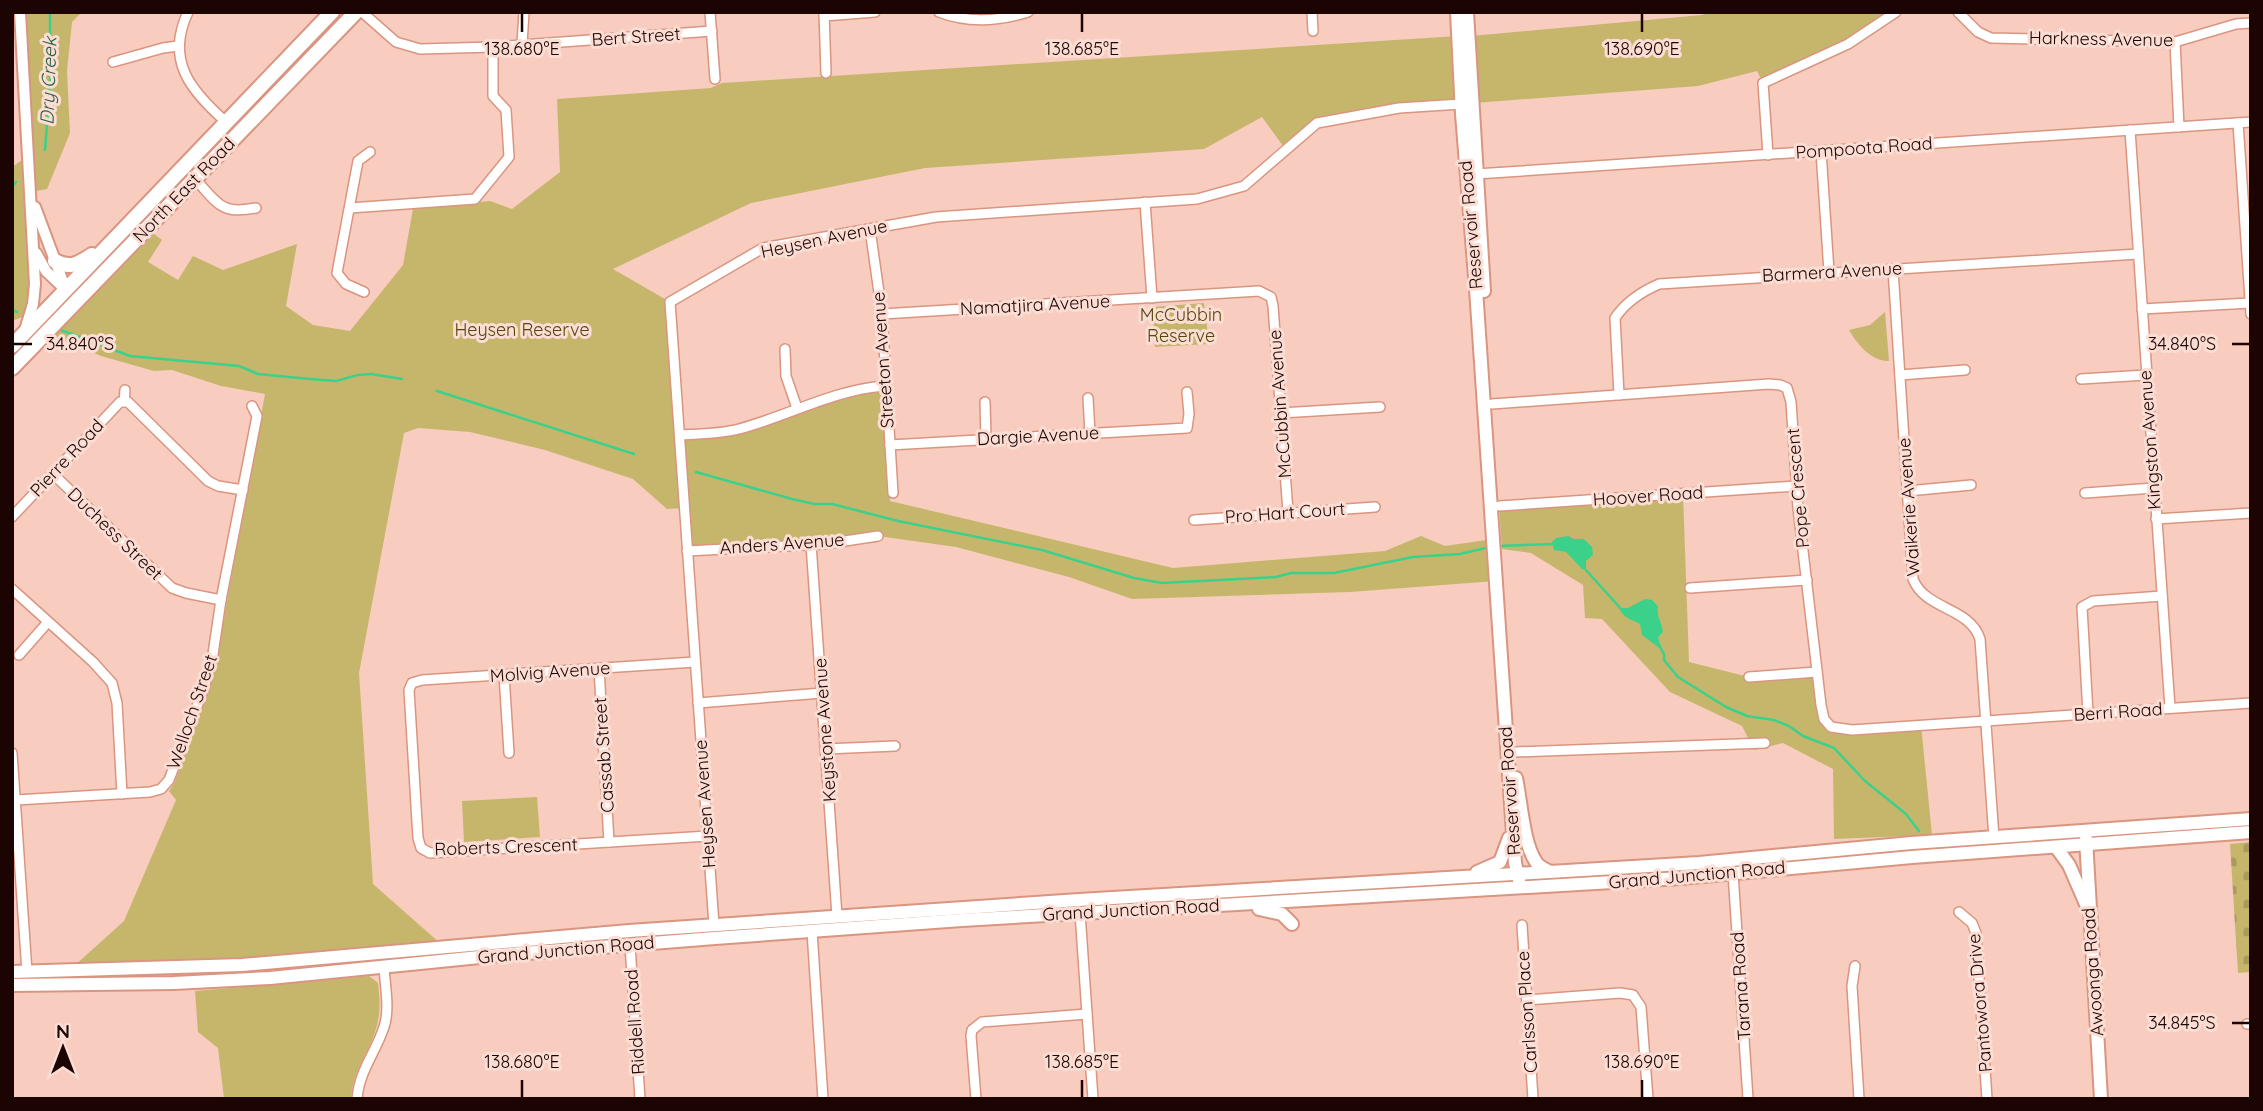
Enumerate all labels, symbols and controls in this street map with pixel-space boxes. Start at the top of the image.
street label: Bert Street [591,22,681,51]
street label: Harkness Avenue [2029,26,2173,51]
water label: Dry Creek [34,35,62,125]
text: 138.680°E [484,37,560,60]
text: 138.685°E [1045,37,1119,60]
text: 138.690°E [1604,37,1680,60]
street label: Pompoota Road [1795,131,1933,164]
street label: North East Road [128,132,240,247]
street label: Reservoir Road [1453,160,1488,290]
street label: Heysen Avenue [759,214,889,263]
street label: Barmera Avenue [1761,256,1903,287]
street label: Namatjira Avenue [959,289,1111,320]
street label: Streeton Avenue [866,291,899,429]
park label: McCubbin Reserve [1140,303,1222,347]
park label: Heysen Reserve [454,318,590,341]
street label: McCubbin Avenue [1263,329,1296,479]
text: 34.840°S [46,332,114,355]
text: 34.840°S [2148,332,2216,355]
street label: Kingston Avenue [2133,370,2166,511]
street label: Pierre Road [25,414,108,501]
street label: Dargie Avenue [976,421,1100,450]
street label: Pope Crescent [1781,427,1814,549]
street label: Waikerie Avenue [1892,437,1925,577]
street label: Hoover Road [1592,480,1704,511]
street label: Duchess Street [63,482,168,585]
street label: Pro Hart Court [1224,497,1346,528]
street label: Anders Avenue [719,528,845,559]
street label: Welloch Street [161,651,222,772]
street label: Molvig Avenue [489,656,611,687]
street label: Keystone Avenue [808,657,841,803]
street label: Cassab Street [588,697,619,814]
street label: Berri Road [2073,697,2163,726]
street label: Reservoir Road [1494,726,1525,856]
street label: Heysen Avenue [689,739,720,869]
street label: Roberts Crescent [434,833,578,860]
street label: Grand Junction Road [1608,855,1786,894]
street label: Grand Junction Road [1042,893,1220,926]
street label: Awoonga Road [2077,907,2108,1037]
street label: Grand Junction Road [477,930,655,969]
street label: Tarana Road [1725,931,1756,1041]
street label: Pantowora Drive [1962,933,1997,1073]
street label: Carlsson Place [1511,950,1542,1074]
street label: Riddell Road [619,968,650,1076]
text: 34.845°S [2148,1011,2216,1034]
north arrow [28,1013,98,1083]
text: N [56,1019,70,1043]
text: 138.680°E [484,1050,560,1073]
text: 138.685°E [1045,1050,1119,1073]
text: 138.690°E [1604,1050,1680,1073]

